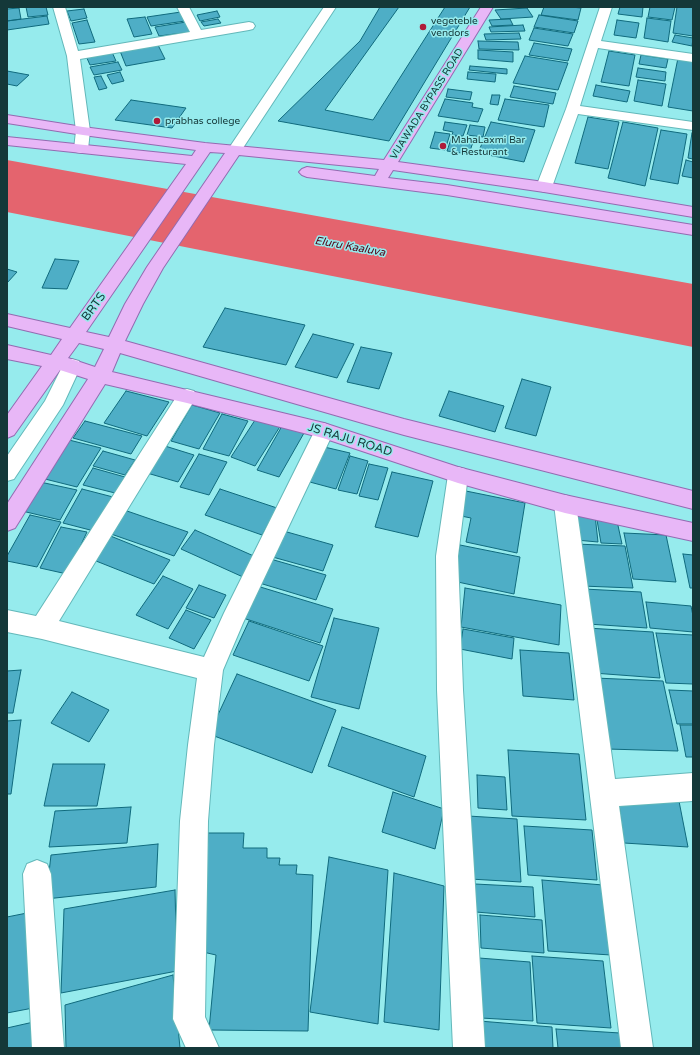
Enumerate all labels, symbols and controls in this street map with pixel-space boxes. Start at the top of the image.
place label: vegeteble vendors [431,15,478,38]
marker: vegeteble vendors [418,22,428,32]
street label: VIJAWADA BYPASS ROAD [388,46,466,162]
place label: prabhas college [165,115,240,127]
marker: prabhas college [152,116,162,126]
place label: MahaLaxmi Bar & Resturant [451,134,525,158]
marker: MahaLaxmi Bar & Resturant [438,141,448,151]
water label: Eluru Kaaluva [314,234,386,260]
street label: BRTS [79,290,109,324]
street label: JS RAJU ROAD [306,420,394,460]

